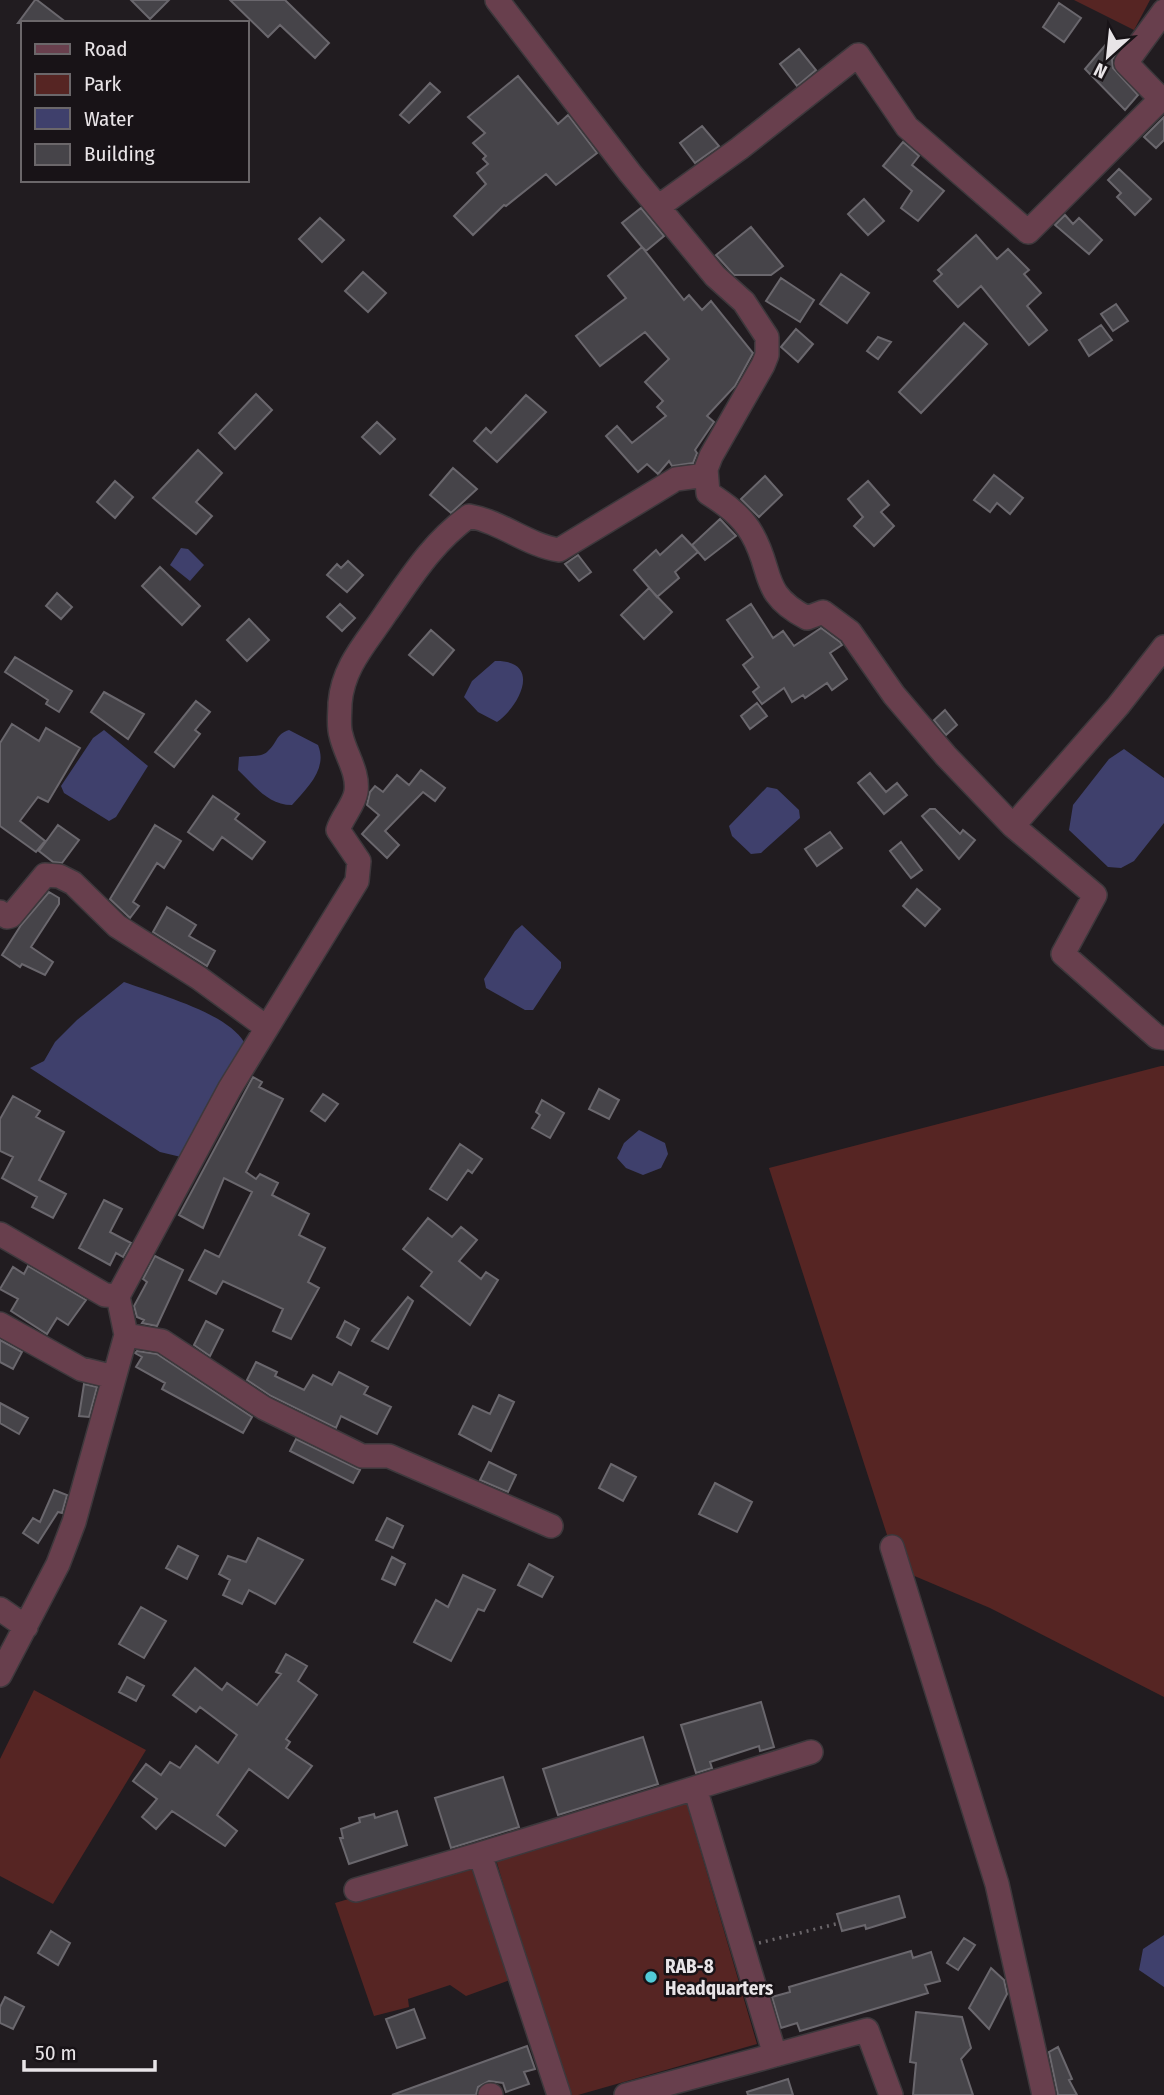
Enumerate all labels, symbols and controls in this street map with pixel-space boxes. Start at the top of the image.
legend [21,21,248,182]
north arrow [1073,21,1143,91]
text: Road [84,36,128,62]
text: N [1090,58,1111,84]
text: Park [84,71,122,97]
text: Water [84,106,134,132]
text: Building [84,141,155,167]
place label: RAB-8 Headquarters [665,1955,774,2000]
marker: RAB-8 Headquarters [643,1969,659,1985]
scale bar [24,2028,156,2072]
text: 50 m [35,2040,77,2066]

